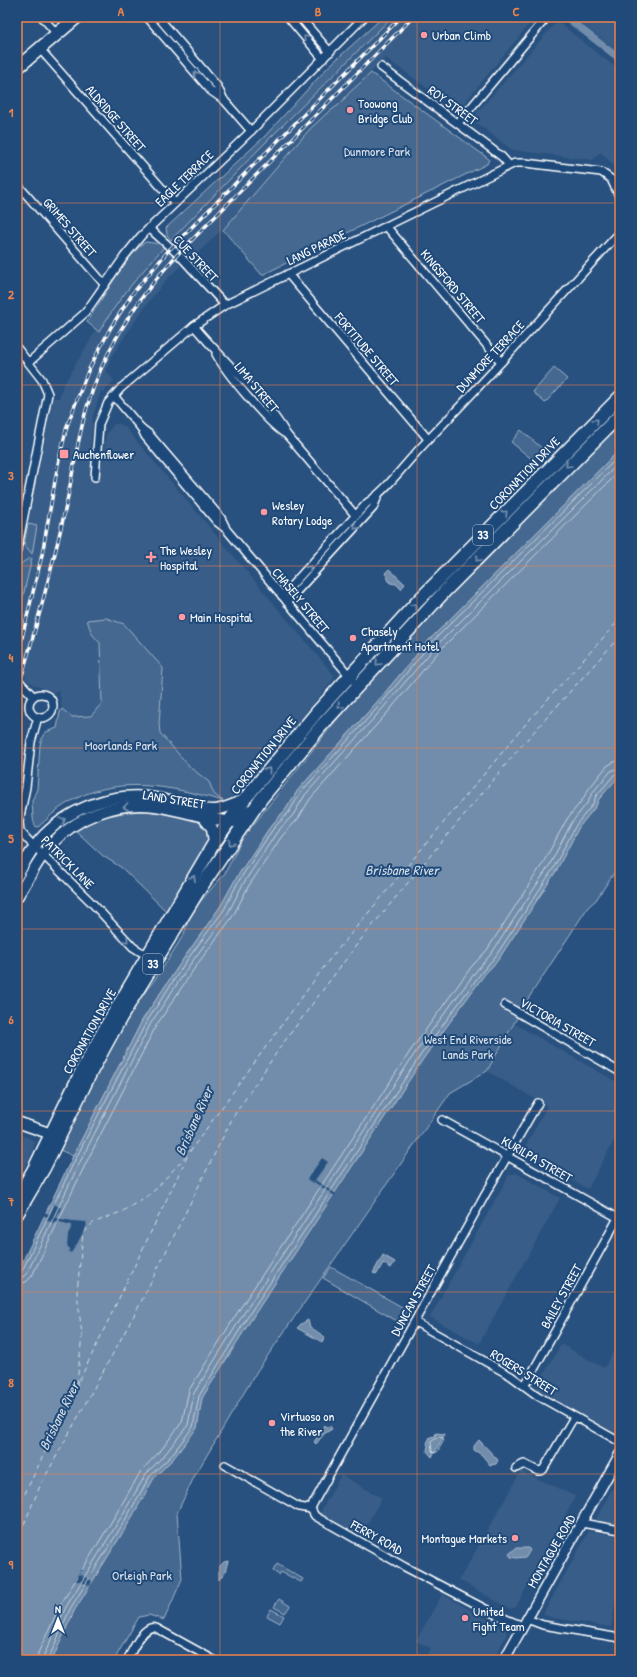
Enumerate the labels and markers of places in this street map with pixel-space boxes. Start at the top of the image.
place label: Urban Climb [432,26,491,44]
marker: Urban Climb [419,30,429,40]
place label: Toowong Bridge Club [358,94,413,127]
marker: Toowong Bridge Club [345,105,355,115]
place label: Auchenflower [73,445,134,463]
marker: Auchenflower [58,448,70,460]
place label: Wesley Rotary Lodge [272,496,332,529]
marker: Wesley Rotary Lodge [259,507,269,517]
place label: The Wesley Hospital [160,541,213,574]
marker: The Wesley Hospital [145,551,157,563]
place label: Main Hospital [190,608,253,626]
marker: Main Hospital [177,612,187,622]
place label: Chasely Apartment Hotel [361,622,440,655]
marker: Chasely Apartment Hotel [348,633,358,643]
place label: Virtuoso on the River [280,1407,335,1440]
marker: Virtuoso on the River [267,1418,277,1428]
place label: Montague Markets [422,1529,507,1547]
marker: Montague Markets [510,1533,520,1543]
place label: United Fight Team [472,1602,525,1635]
marker: United Fight Team [460,1613,470,1623]

